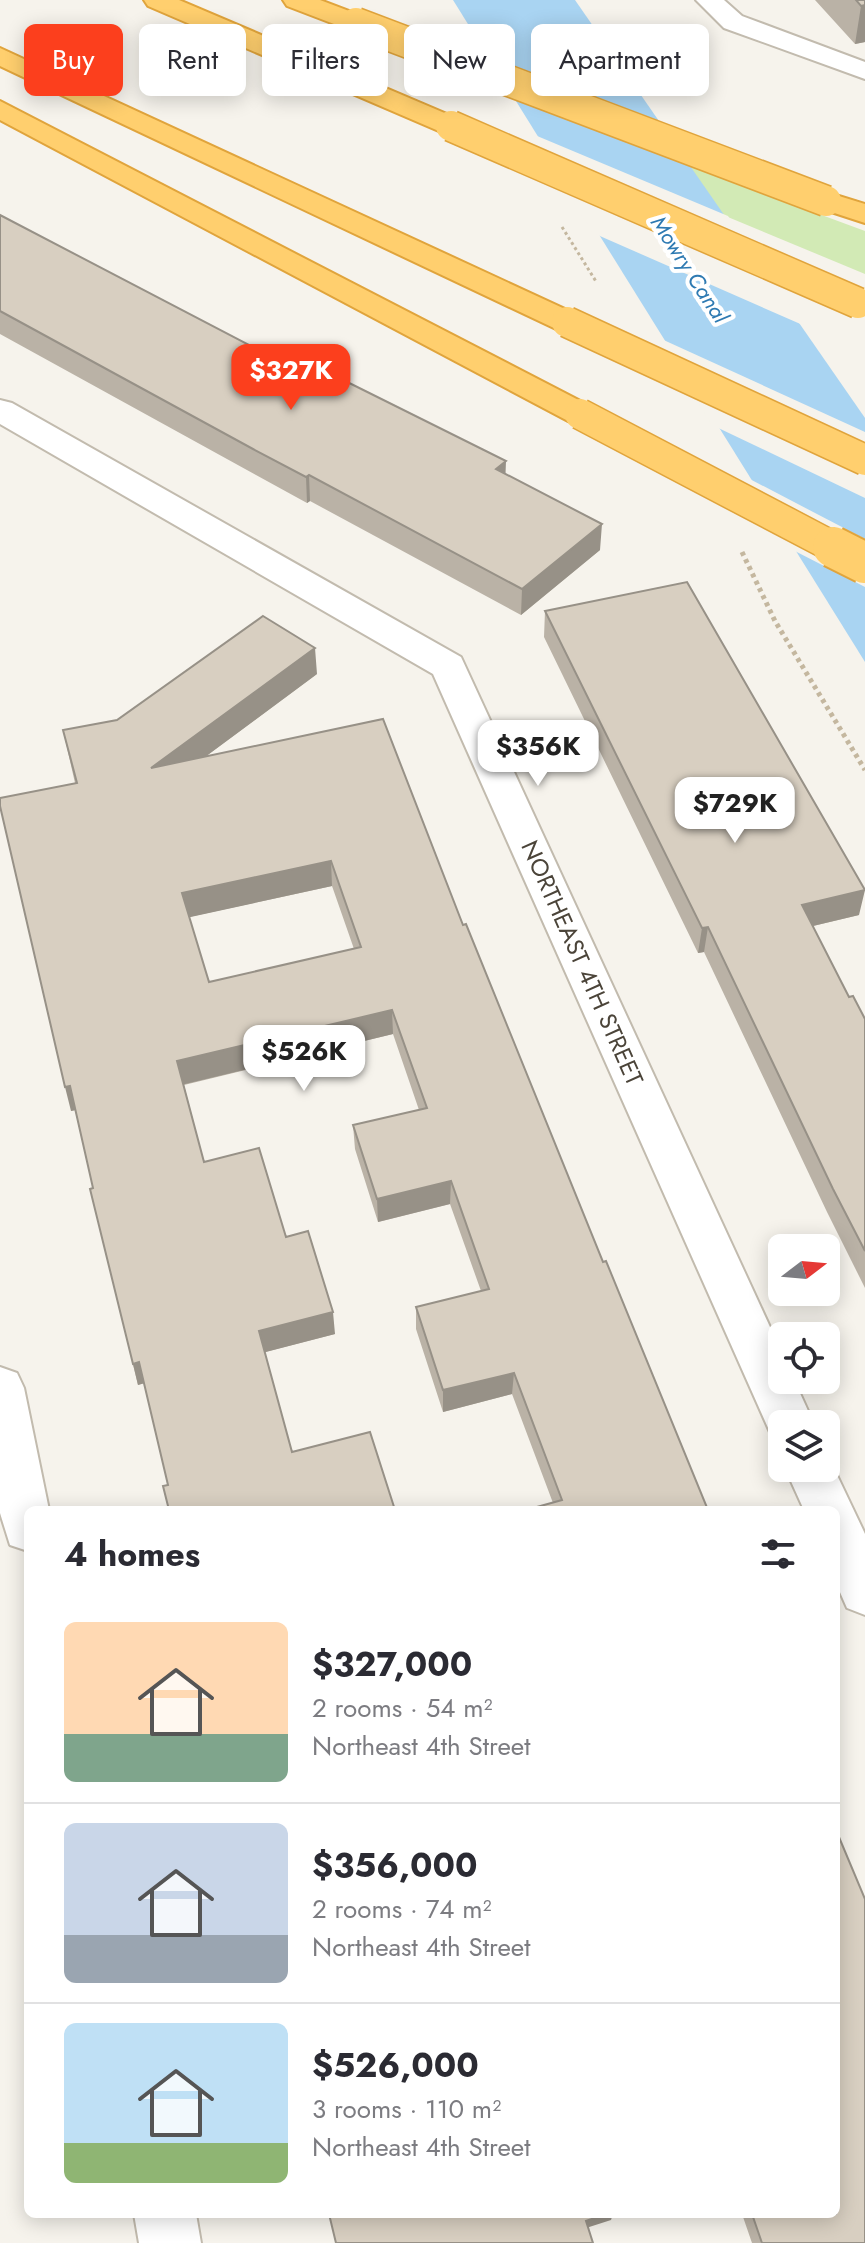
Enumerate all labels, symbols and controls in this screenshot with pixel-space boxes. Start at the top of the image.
chip: Buy [24,24,123,96]
chip: Rent [139,24,246,96]
chip: Filters [262,24,388,96]
chip: New [404,24,515,96]
chip: Apartment [531,24,709,96]
water label: Mowry Canal [643,209,737,330]
pin: $327K [235,344,347,412]
text: $327K [249,351,333,389]
pin: $356K [482,720,594,788]
text: $356K [496,727,580,765]
pin: $729K [679,777,791,845]
text: $729K [693,784,777,822]
street label: NORTHEAST 4TH STREET [513,835,652,1091]
pin: $526K [248,1025,360,1093]
text: $526K [261,1032,347,1070]
north arrow [768,1234,840,1306]
map controls [768,1234,840,1482]
button: locate [768,1322,840,1394]
button: layers [768,1410,840,1482]
text: 4 homes [64,1530,200,1579]
icon: filters [756,1532,800,1576]
text: $327,000 [312,1640,472,1689]
icon: home [128,1654,224,1750]
text: 2 rooms · 54 m² [312,1689,493,1727]
text: Northeast 4th Street [312,1727,530,1765]
text: $356,000 [312,1841,477,1890]
icon: home [128,1855,224,1951]
text: 2 rooms · 74 m² [312,1890,492,1928]
text: Northeast 4th Street [312,1928,530,1966]
text: $526,000 [312,2041,479,2090]
icon: home [128,2055,224,2151]
text: 3 rooms · 110 m² [312,2090,501,2128]
text: Northeast 4th Street [312,2128,530,2166]

